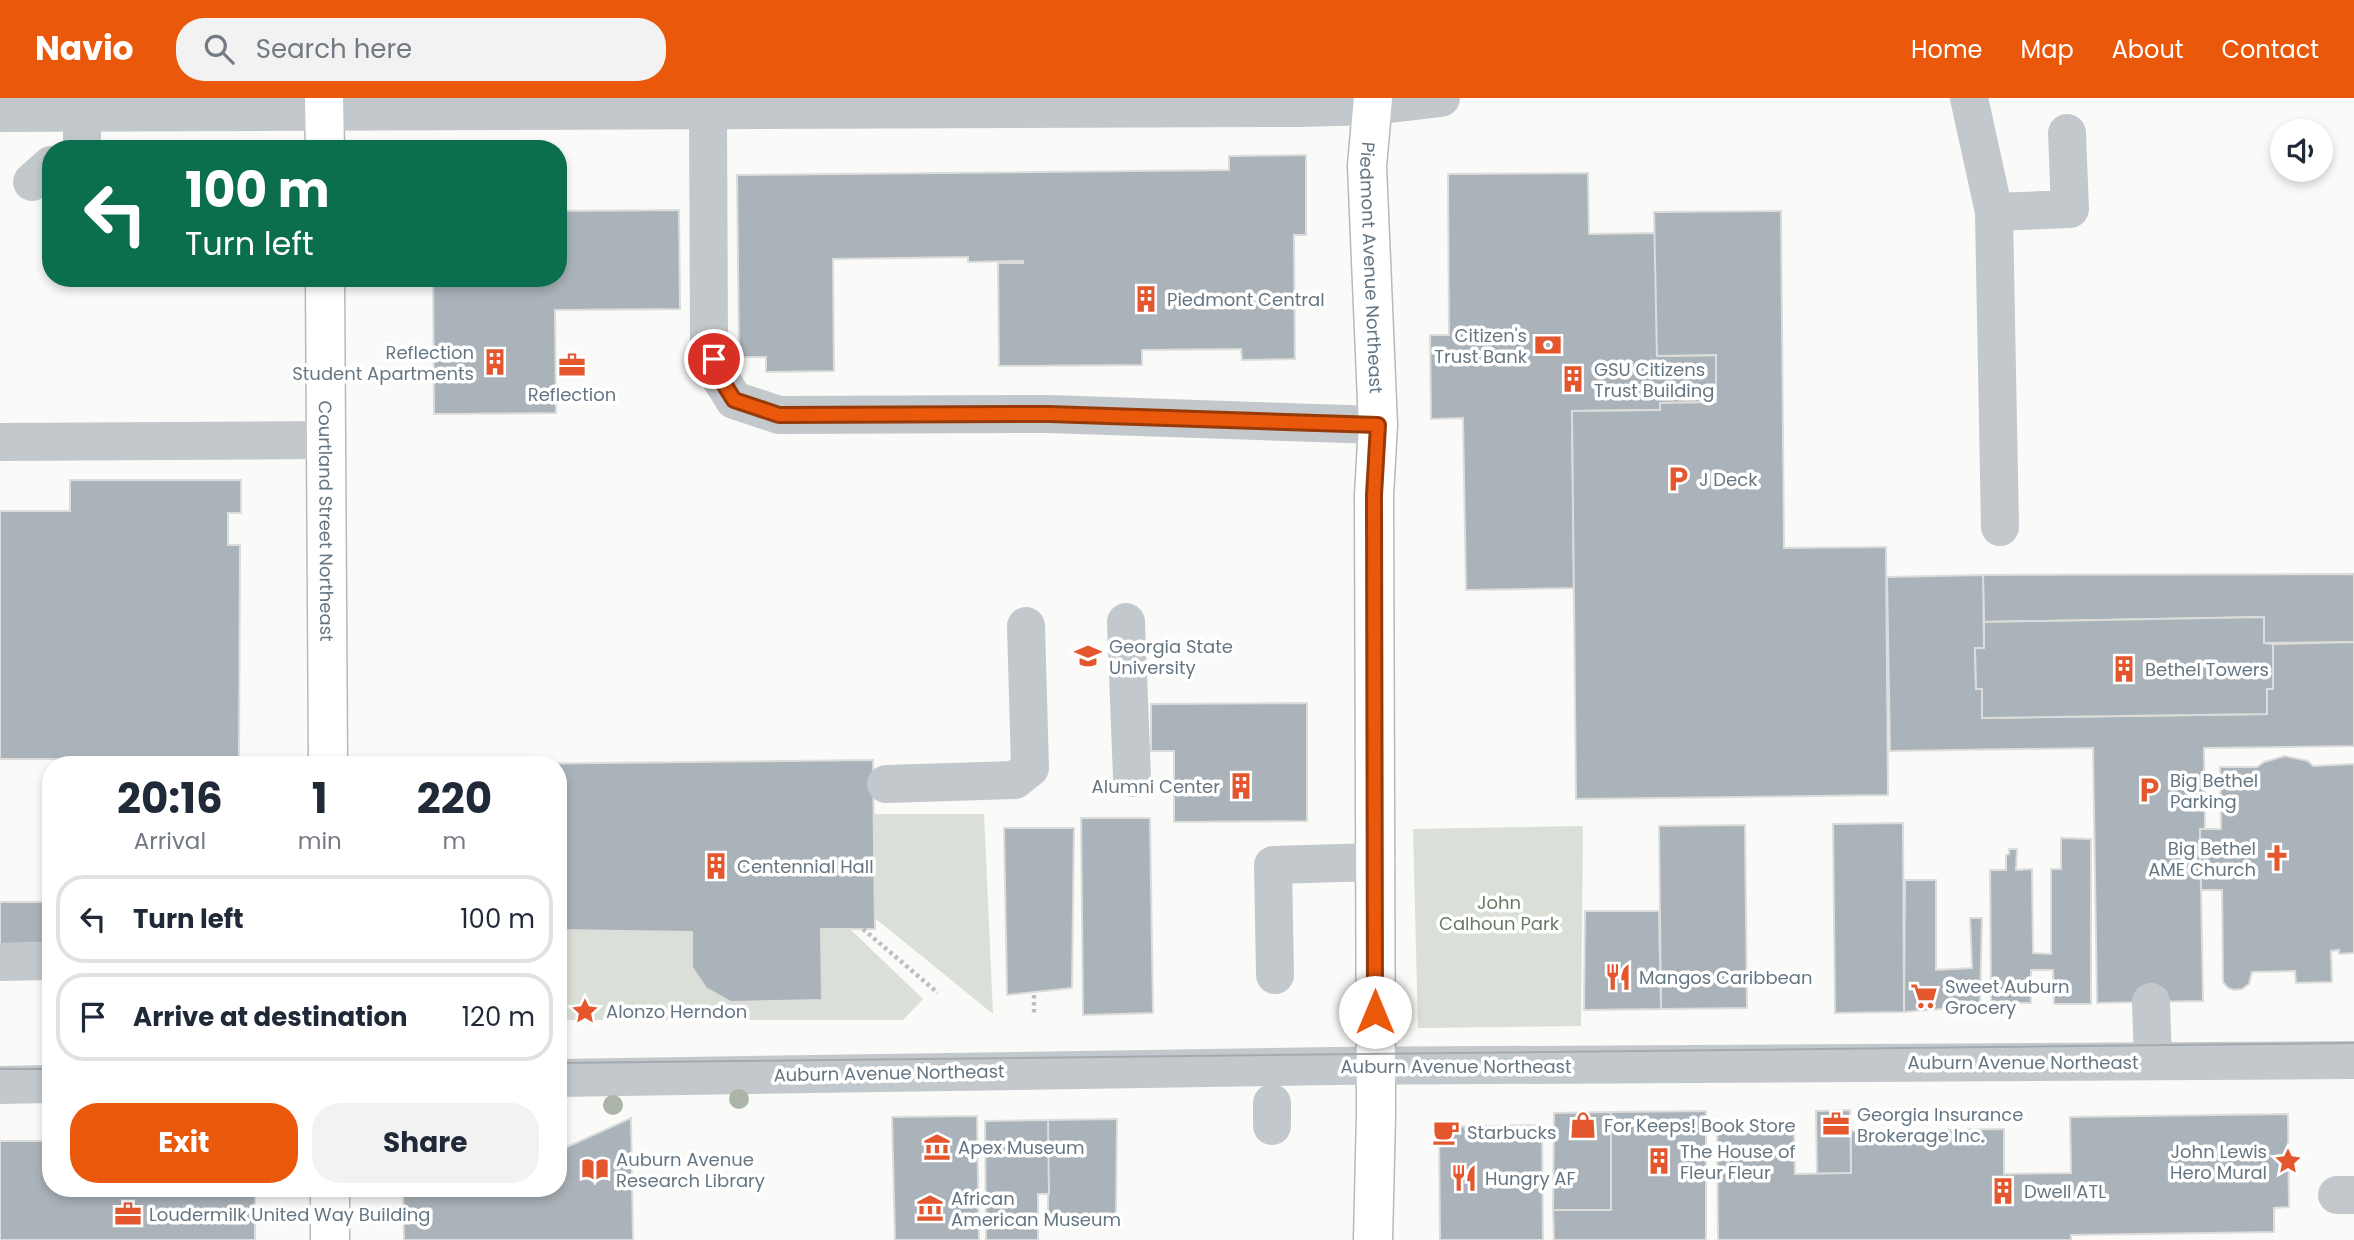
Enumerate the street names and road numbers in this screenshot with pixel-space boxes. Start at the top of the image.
street label: Piedmont Avenue Northeast [1354,141,1389,394]
street label: Courtland Street Northeast [313,400,340,642]
street label: Auburn Avenue Northeast [1907,1050,2139,1075]
street label: Auburn Avenue Northeast [1340,1054,1572,1079]
street label: Auburn Avenue Northeast [773,1058,1005,1088]

